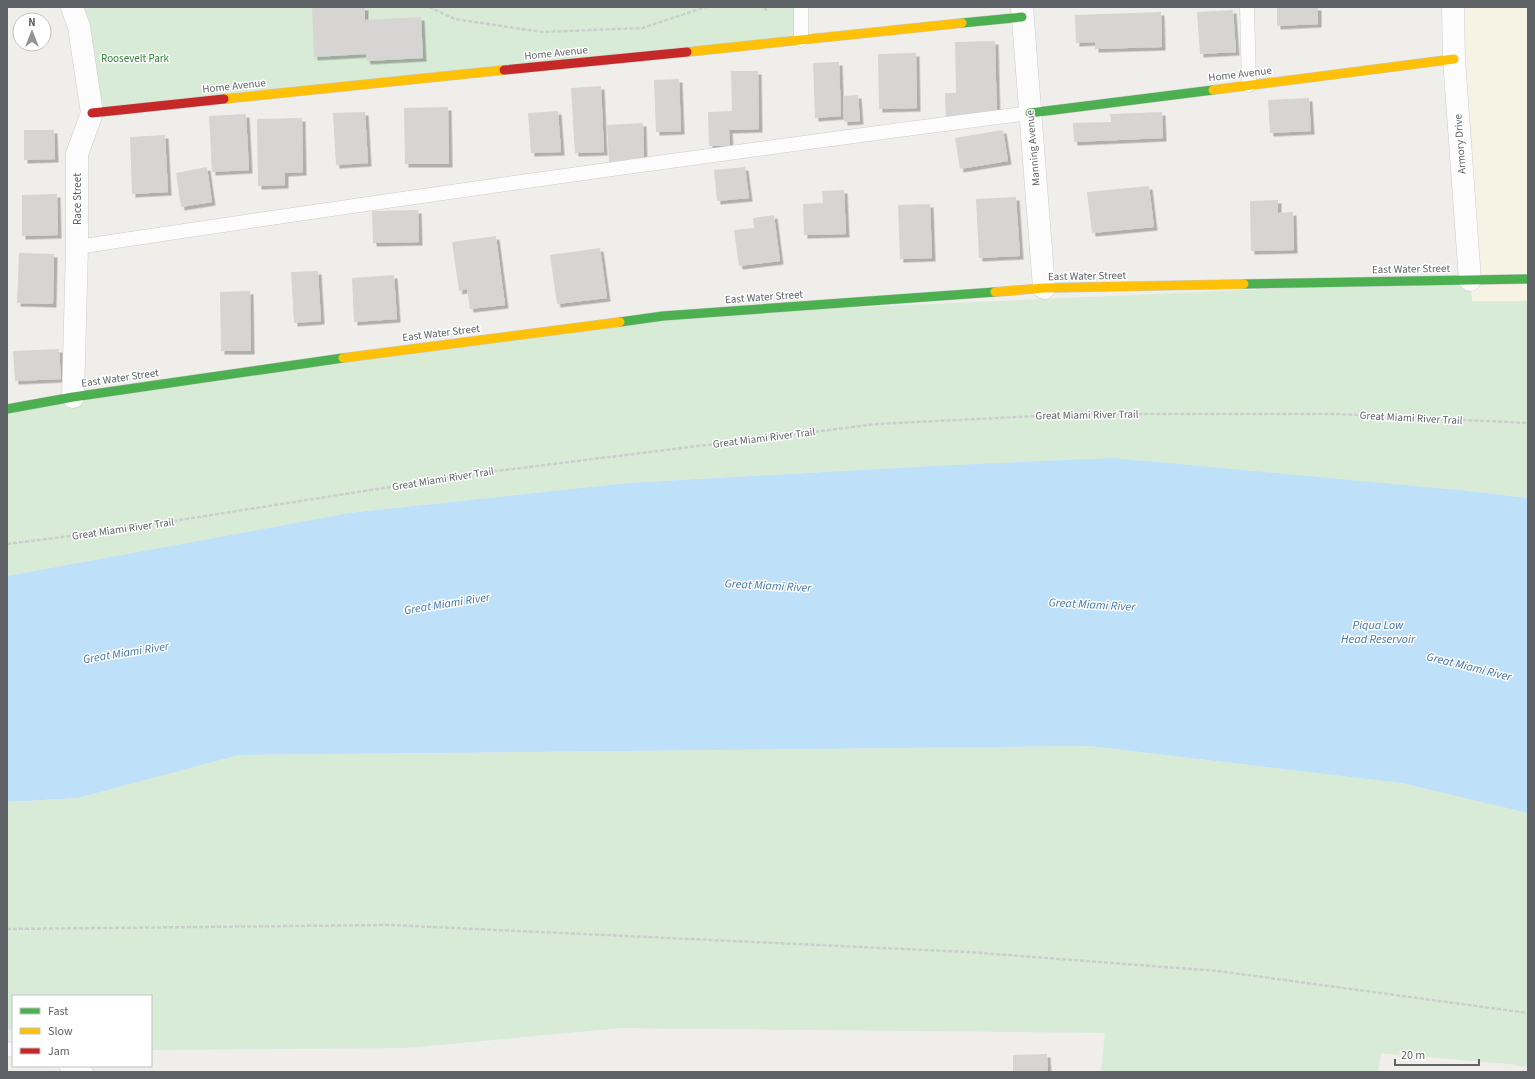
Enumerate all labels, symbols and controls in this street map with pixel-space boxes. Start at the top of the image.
north arrow [12,12,52,52]
text: N [28,15,36,30]
street label: Home Avenue [523,42,589,64]
park label: Roosevelt Park [101,51,170,66]
street label: Home Avenue [1207,63,1273,85]
street label: Home Avenue [201,75,267,97]
street label: Manning Avenue [1022,109,1044,186]
street label: Armory Drive [1450,113,1470,175]
street label: Race Street [70,173,85,225]
street label: East Water Street [1372,261,1450,277]
street label: East Water Street [1048,268,1126,284]
street label: East Water Street [725,287,804,307]
street label: East Water Street [401,321,481,345]
street label: East Water Street [80,365,160,391]
street label: Great Miami River Trail [1035,407,1139,423]
street label: Great Miami River Trail [1359,408,1463,428]
street label: Great Miami River Trail [712,424,816,452]
street label: Great Miami River Trail [391,464,495,494]
street label: Great Miami River Trail [71,514,175,544]
water label: Great Miami River [724,575,813,597]
water label: Great Miami River [403,589,492,619]
water label: Great Miami River [1048,594,1137,616]
water label: Piqua Low Head Reservoir [1341,617,1416,648]
water label: Great Miami River [82,638,171,668]
water label: Great Miami River [1425,648,1514,686]
legend [12,995,152,1067]
text: Fast [48,1003,68,1020]
text: Slow [48,1023,73,1040]
scale bar [1395,1041,1479,1067]
text: Jam [48,1043,70,1060]
text: 20 m [1401,1047,1425,1064]

